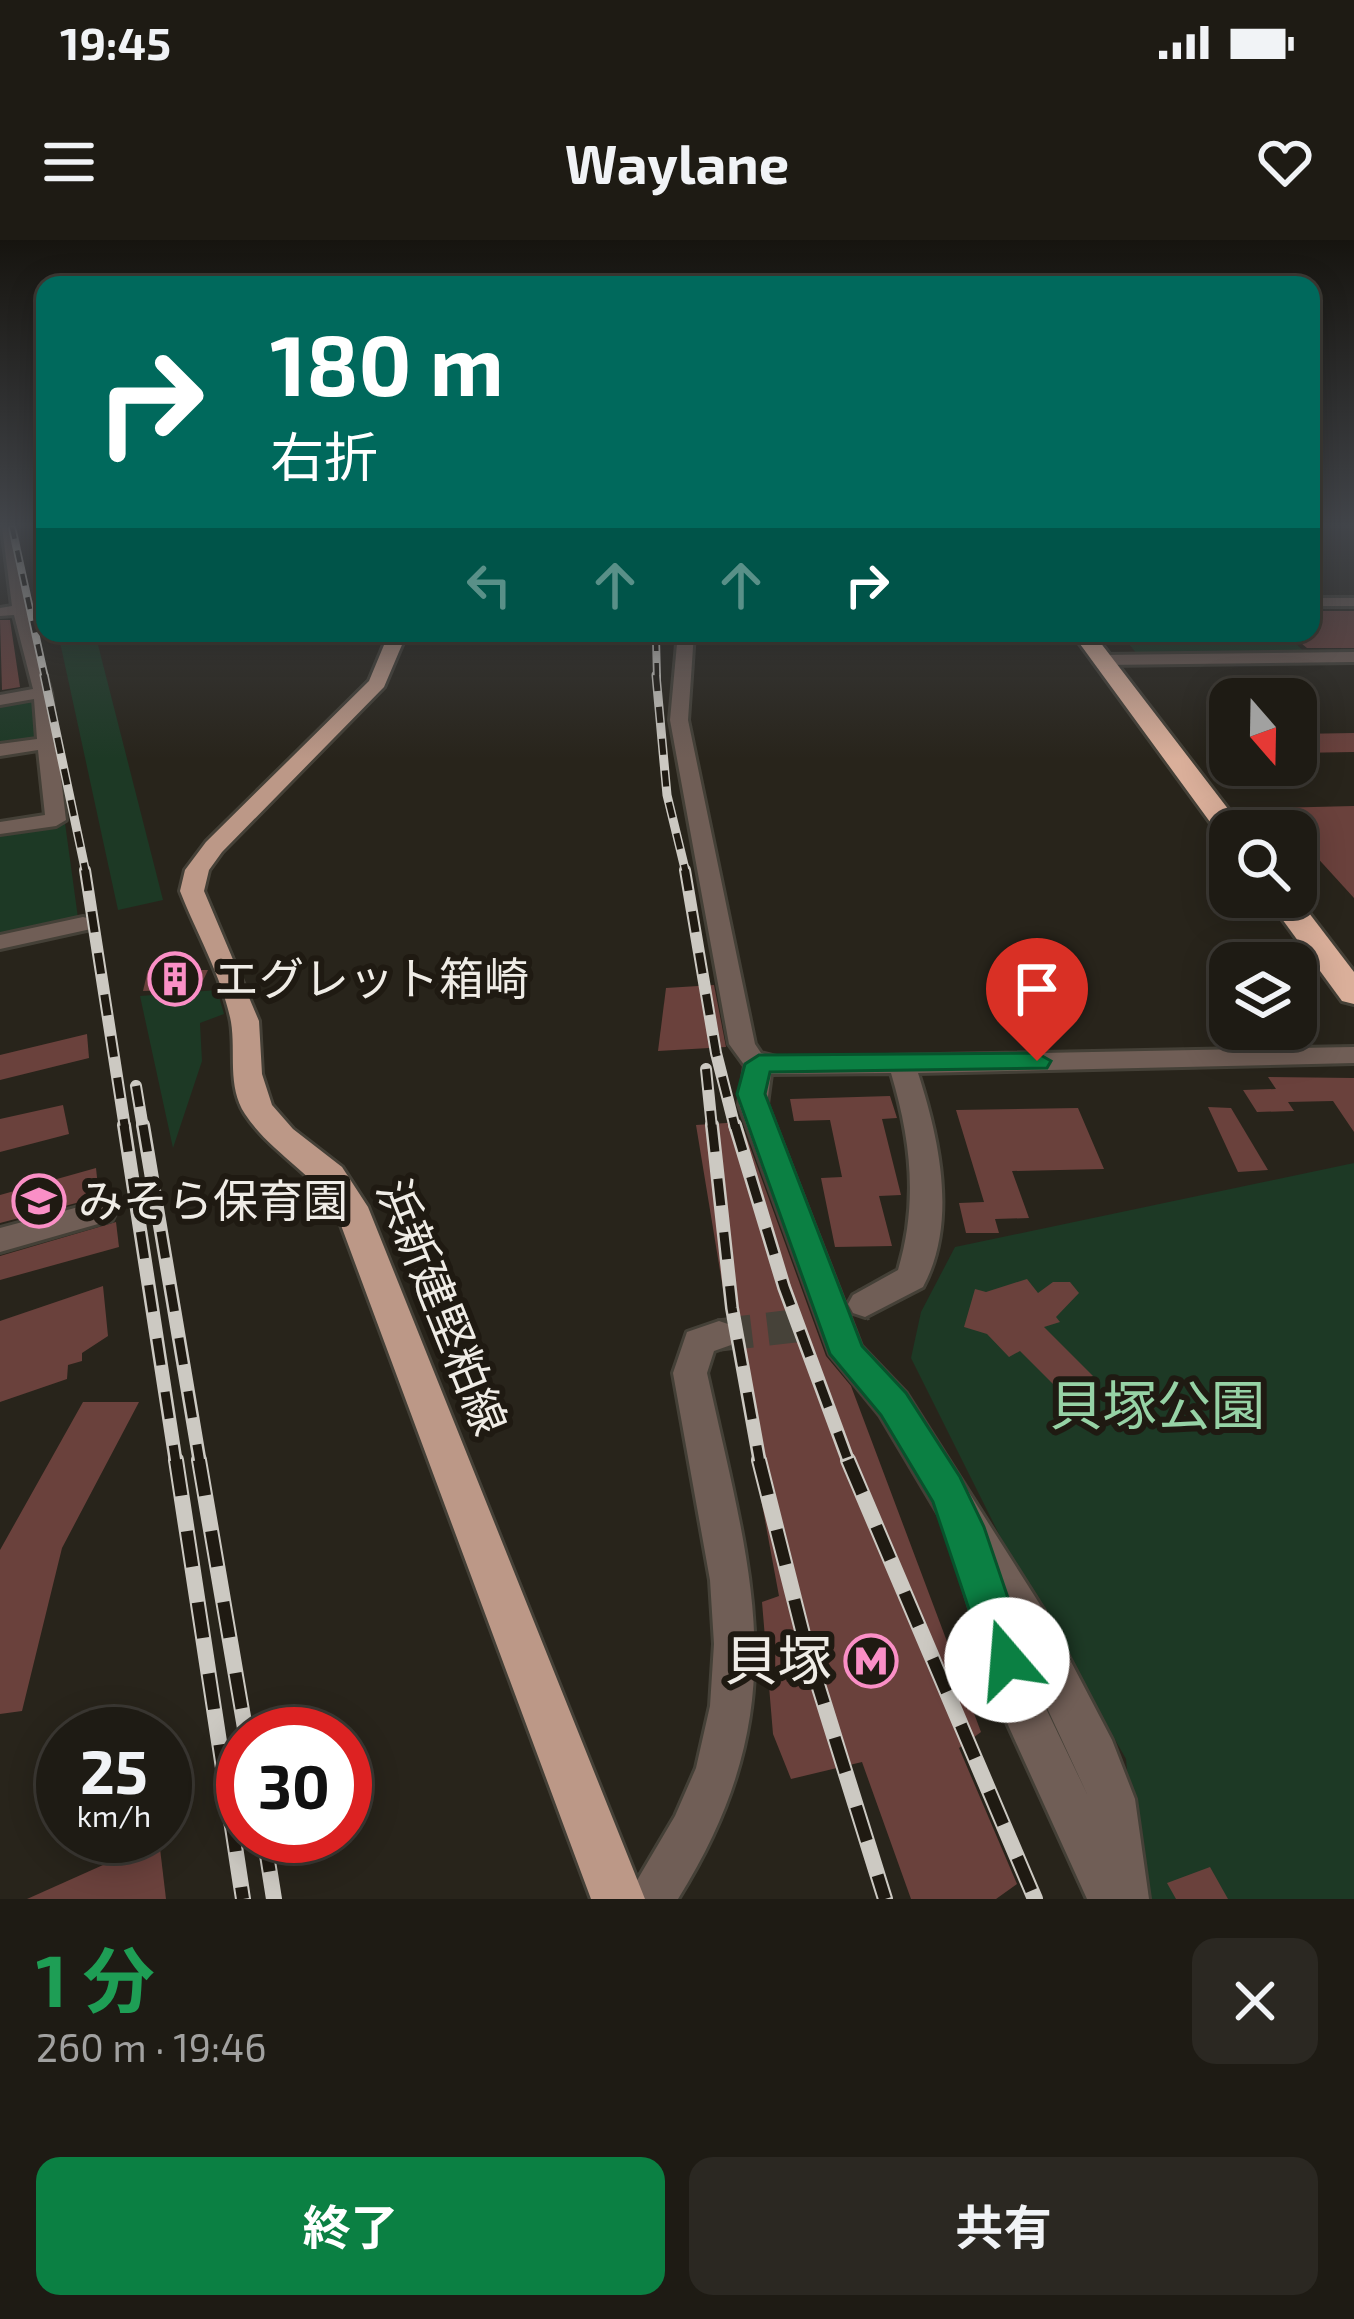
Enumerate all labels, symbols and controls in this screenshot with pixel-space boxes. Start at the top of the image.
text: 19:45 [60,15,171,69]
icon: menu [36,129,102,195]
icon: heart [1252,129,1318,195]
text: Waylane [565,130,789,195]
text: 180 m [270,312,504,413]
icon: right [72,324,228,480]
text: 右折 [270,423,378,488]
icon: left [456,552,522,618]
icon: ahead [582,552,648,618]
icon: ahead [708,552,774,618]
icon: right [834,552,900,618]
north arrow [1209,678,1317,786]
map controls [1209,678,1317,1050]
button: search [1209,810,1317,918]
pin [986,938,1088,1061]
button: layers [1209,942,1317,1050]
place label: エグレット箱崎 [214,950,529,1004]
building icon: エグレット箱崎 [147,951,203,1007]
icon: arrive [1004,956,1070,1022]
street label: 浜新建堅粕線 [368,1171,519,1442]
place label: みそら保育園 [78,1172,348,1226]
school or university icon: みそら保育園 [11,1173,67,1229]
park label: 貝塚公園 [1049,1371,1265,1436]
position arrow [944,1597,1070,1723]
place label: 貝塚 [724,1626,832,1691]
metro station icon: 貝塚 [843,1633,899,1689]
speed limit sign: 30 [216,1707,372,1863]
text: 25 [80,1734,148,1806]
text: km/h [77,1797,151,1833]
text: 1 分 [36,1935,155,2021]
button: close [1192,1938,1318,2064]
text: 260 m · 19:46 [36,2023,267,2070]
button: 終了 [36,2157,665,2295]
button: 共有 [689,2157,1318,2295]

